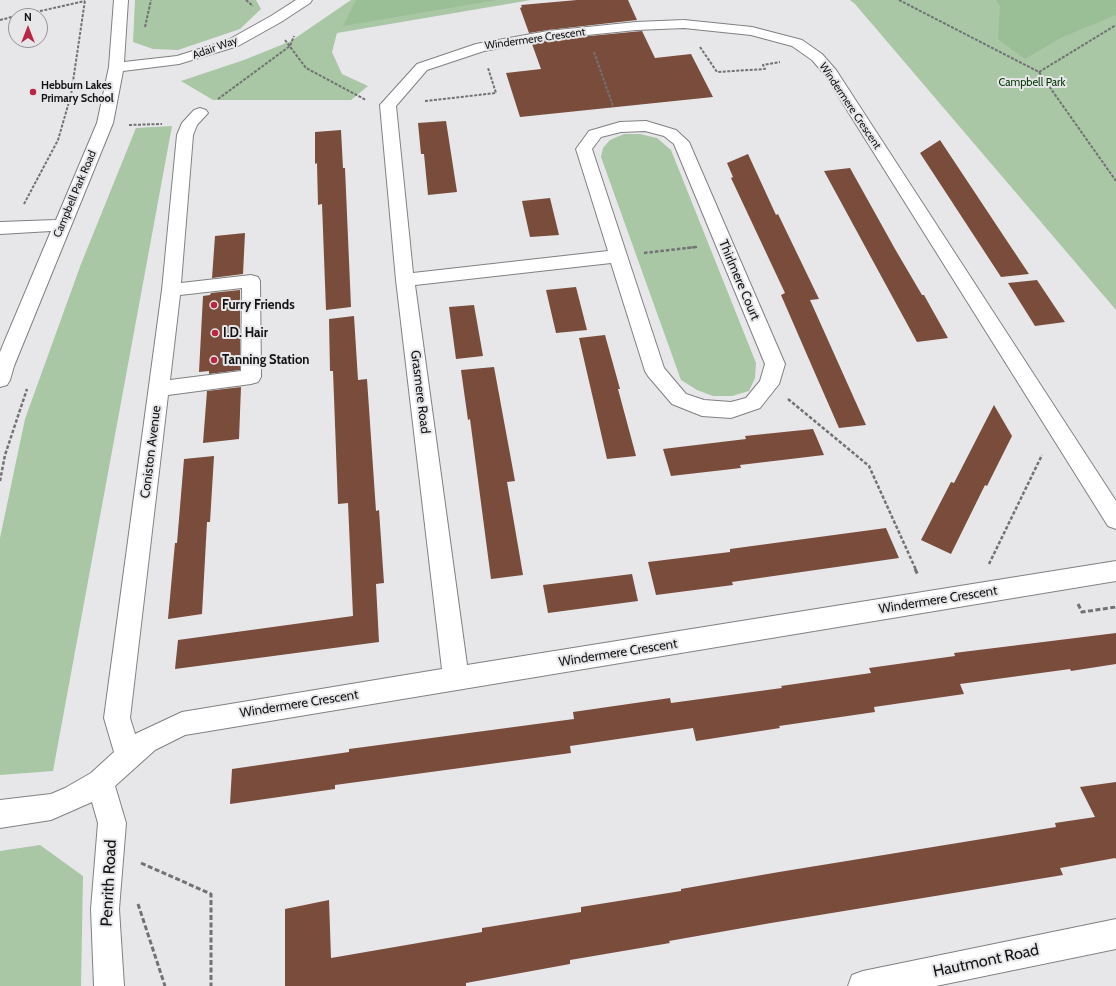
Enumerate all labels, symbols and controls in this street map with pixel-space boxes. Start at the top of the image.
north arrow [8,8,48,48]
text: N [24,10,32,24]
street label: Windermere Crescent [484,25,586,53]
street label: Adair Way [191,34,239,62]
street label: Windermere Crescent [816,60,884,152]
park label: Campbell Park [998,76,1066,90]
place label: Hebburn Lakes Primary School [41,79,114,105]
marker: Hebburn Lakes Primary School [28,87,38,97]
street label: Campbell Park Road [51,148,99,240]
street label: Thirlmere Court [715,238,763,322]
place label: Furry Friends [222,297,295,313]
marker: Furry Friends [209,300,219,310]
place label: I.D. Hair [223,325,268,341]
marker: I.D. Hair [210,328,220,338]
street label: Grasmere Road [407,349,433,435]
place label: Tanning Station [222,352,309,368]
marker: Tanning Station [209,355,219,365]
street label: Coniston Avenue [138,405,164,499]
street label: Windermere Crescent [878,583,998,617]
street label: Windermere Crescent [558,636,678,670]
street label: Windermere Crescent [239,687,359,721]
street label: Penrith Road [97,839,121,927]
street label: Hautmont Road [931,940,1041,982]

